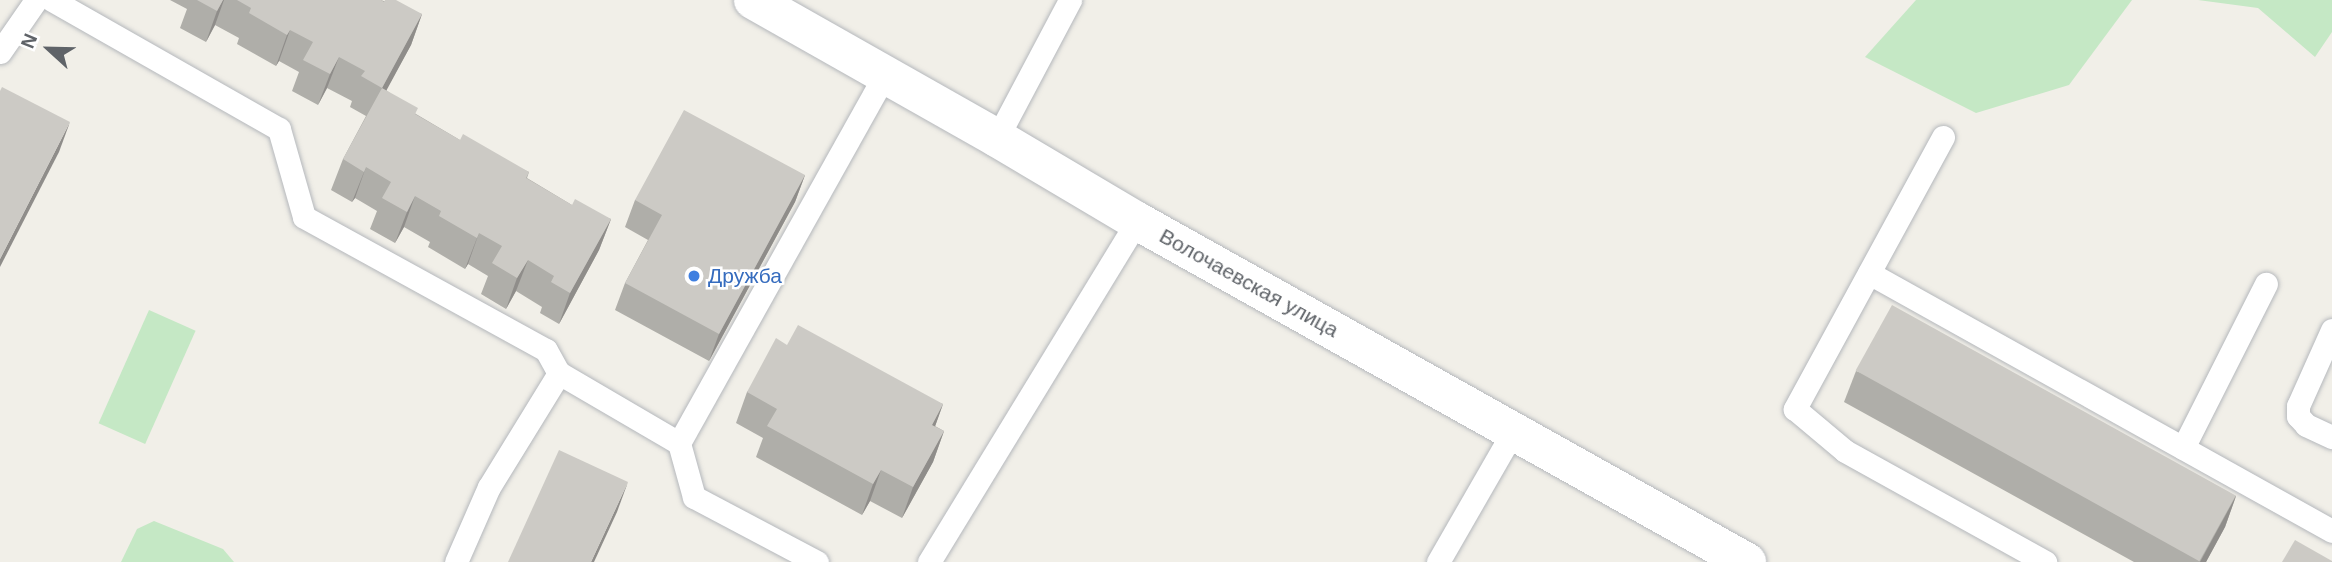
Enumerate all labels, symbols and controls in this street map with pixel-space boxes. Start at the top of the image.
north arrow [14,14,84,84]
text: N [17,31,41,51]
street label: Волочаевская улица [1155,223,1343,343]
place label: Дружба [708,263,782,289]
marker: Дружба [686,268,702,284]

